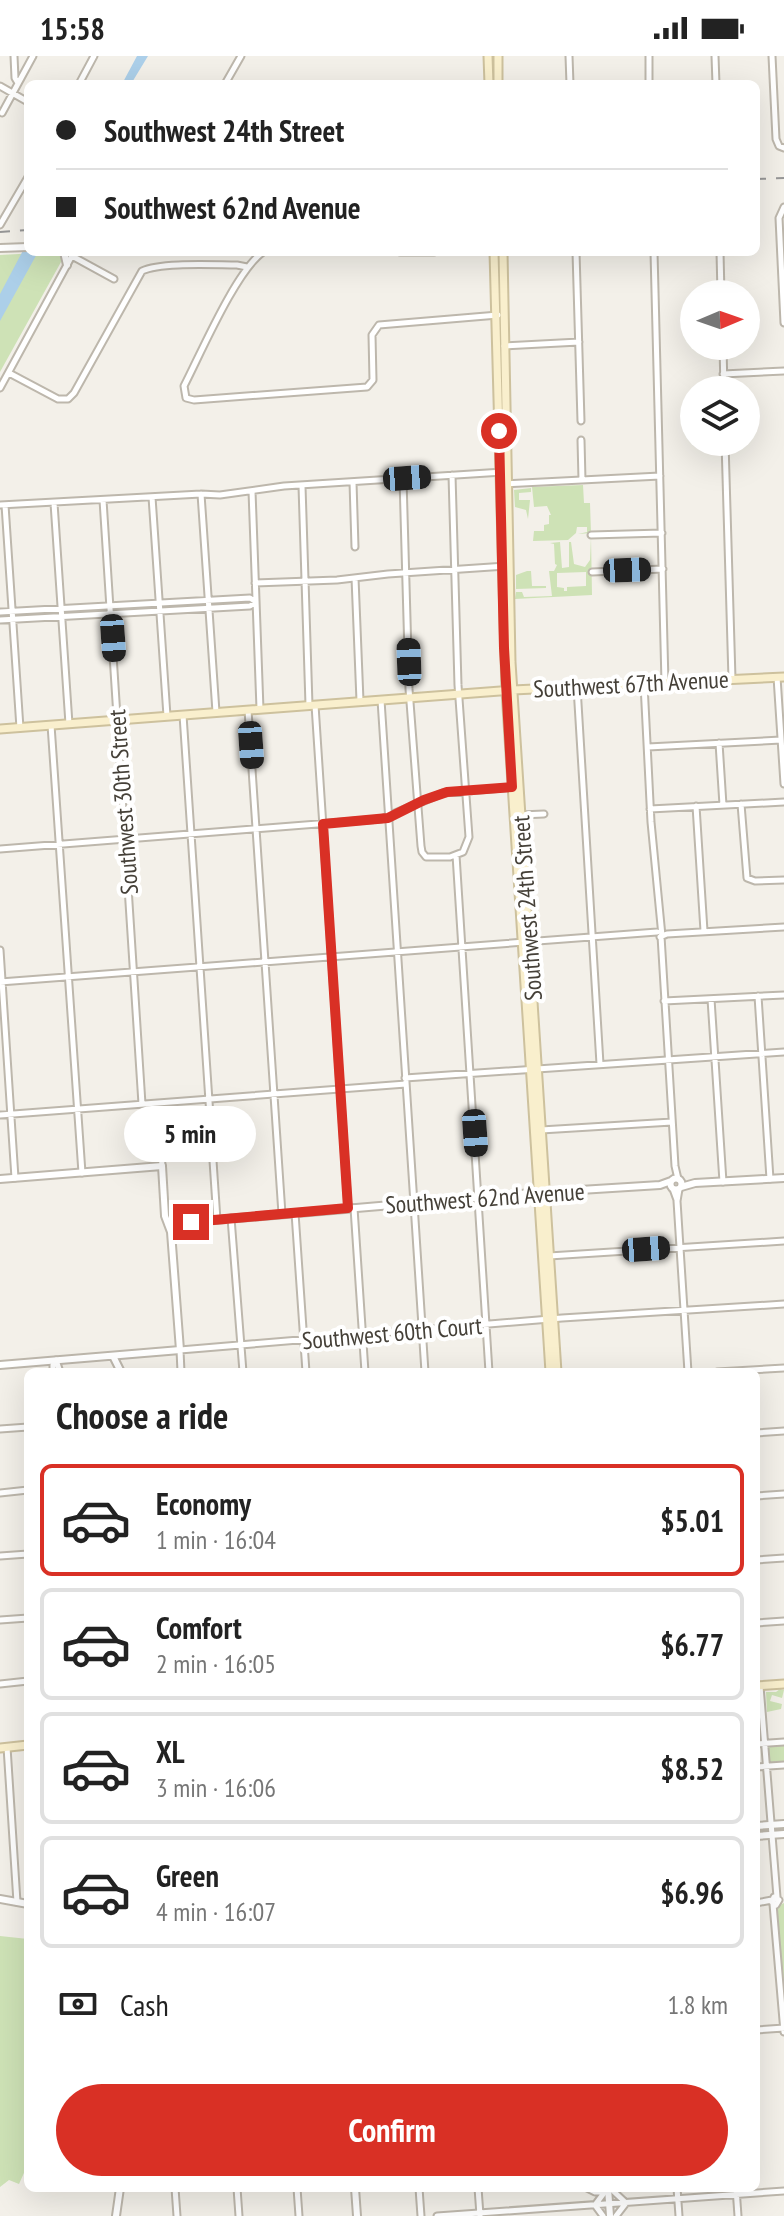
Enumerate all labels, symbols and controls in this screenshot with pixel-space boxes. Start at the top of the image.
text: 15:58 [40,9,105,48]
text: Southwest 24th Street [104,111,344,150]
text: Southwest 62nd Avenue [104,188,361,227]
north arrow [680,280,760,360]
map controls [680,280,760,456]
button: layers [680,376,760,456]
route start [481,413,517,449]
car [382,464,432,492]
car [603,557,651,583]
car [99,613,127,663]
car [396,638,422,686]
street label: Southwest 67th Avenue [533,663,729,705]
street label: Southwest 30th Street [101,708,145,896]
car [237,720,265,770]
street label: Southwest 24th Street [505,814,549,1002]
callout: 5 min [125,1106,257,1162]
car [461,1108,489,1158]
text: 5 min [164,1117,216,1150]
street label: Southwest 62nd Avenue [384,1176,586,1220]
route end [173,1204,209,1240]
car [621,1235,671,1263]
street label: Southwest 60th Court [301,1310,484,1356]
text: Choose a ride [56,1392,228,1439]
icon: car [60,1484,132,1556]
text: Economy [156,1484,251,1523]
text: $5.01 [660,1501,724,1540]
text: 1 min · 16:04 [156,1523,276,1556]
icon: car [60,1608,132,1680]
text: Comfort [156,1608,242,1647]
text: $6.77 [660,1625,724,1664]
text: 2 min · 16:05 [156,1647,276,1680]
icon: car [60,1732,132,1804]
text: XL [156,1732,185,1771]
text: $8.52 [660,1749,724,1788]
text: 3 min · 16:06 [156,1771,276,1804]
icon: car [60,1856,132,1928]
text: Green [156,1856,219,1895]
text: $6.96 [660,1873,724,1912]
text: 4 min · 16:07 [156,1895,276,1928]
icon: cash [56,1982,100,2026]
text: Cash [120,1985,169,2024]
text: 1.8 km [667,1988,728,2021]
button: Confirm [56,2084,728,2176]

